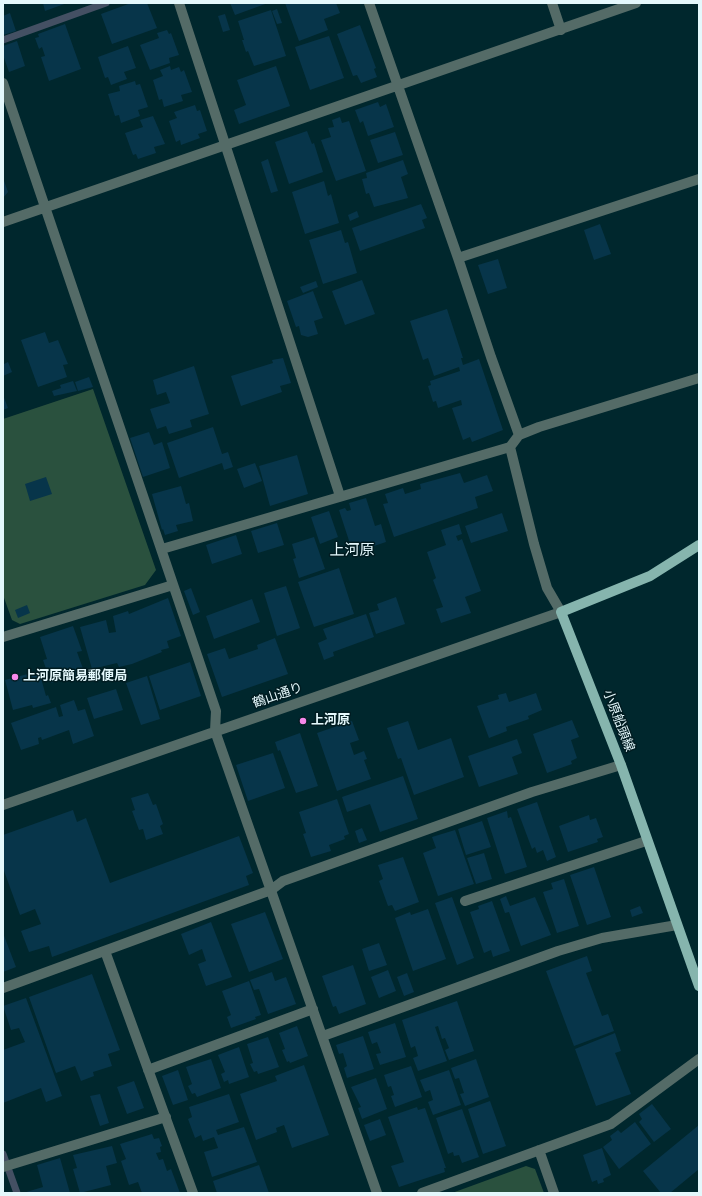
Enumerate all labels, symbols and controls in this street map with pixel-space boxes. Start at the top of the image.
district label: 上河原 [330,542,374,560]
place label: 上河原簡易郵便局 [23,669,127,685]
marker: 上河原簡易郵便局 [10,672,20,682]
street label: 鶴山通り [251,680,305,712]
street label: 小原船頭線 [599,688,637,754]
place label: 上河原 [311,713,350,729]
marker: 上河原 [298,716,308,726]

